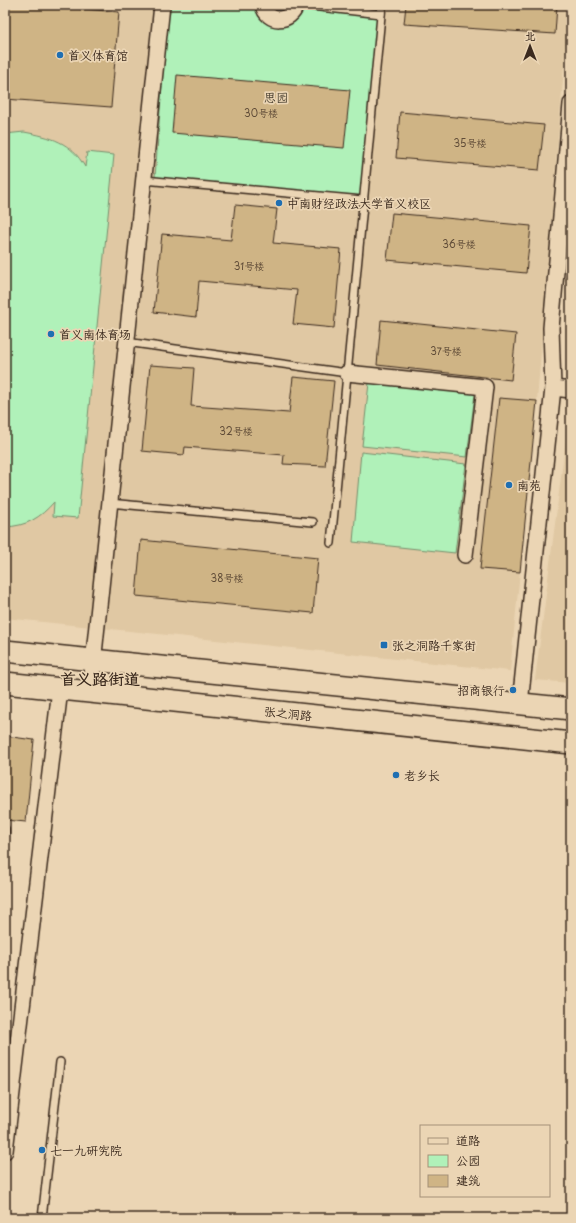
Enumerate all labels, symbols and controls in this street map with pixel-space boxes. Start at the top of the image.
north arrow [510,26,550,66]
text: 北 [525,27,536,44]
place label: 首义体育馆 [68,46,128,64]
marker: 首义体育馆 [55,50,65,60]
park label: 思园 [264,88,288,106]
house number: 30号楼 [244,105,278,120]
house number: 35号楼 [454,135,486,150]
place label: 中南财经政法大学首义校区 [287,194,431,212]
marker: 中南财经政法大学首义校区 [274,198,284,208]
house number: 36号楼 [442,236,476,251]
house number: 31号楼 [234,258,264,273]
place label: 首义南体育场 [59,325,131,343]
marker: 首义南体育场 [46,329,56,339]
house number: 37号楼 [430,343,462,358]
house number: 32号楼 [219,423,253,438]
place label: 南苑 [517,476,541,494]
marker: 南苑 [504,480,514,490]
house number: 38号楼 [211,570,243,585]
place label: 张之洞路千家街 [392,636,476,654]
marker: 张之洞路千家街 [379,640,389,650]
district label: 首义路街道 [60,666,140,690]
place label: 招商银行 [457,681,505,699]
marker: 招商银行 [508,685,518,695]
street label: 张之洞路 [263,702,313,724]
place label: 老乡长 [404,766,440,784]
marker: 老乡长 [391,770,401,780]
legend [420,1125,550,1197]
text: 道路 [456,1131,480,1149]
place label: 七一九研究院 [50,1141,122,1159]
marker: 七一九研究院 [37,1145,47,1155]
text: 公园 [456,1151,480,1169]
text: 建筑 [456,1171,480,1189]

